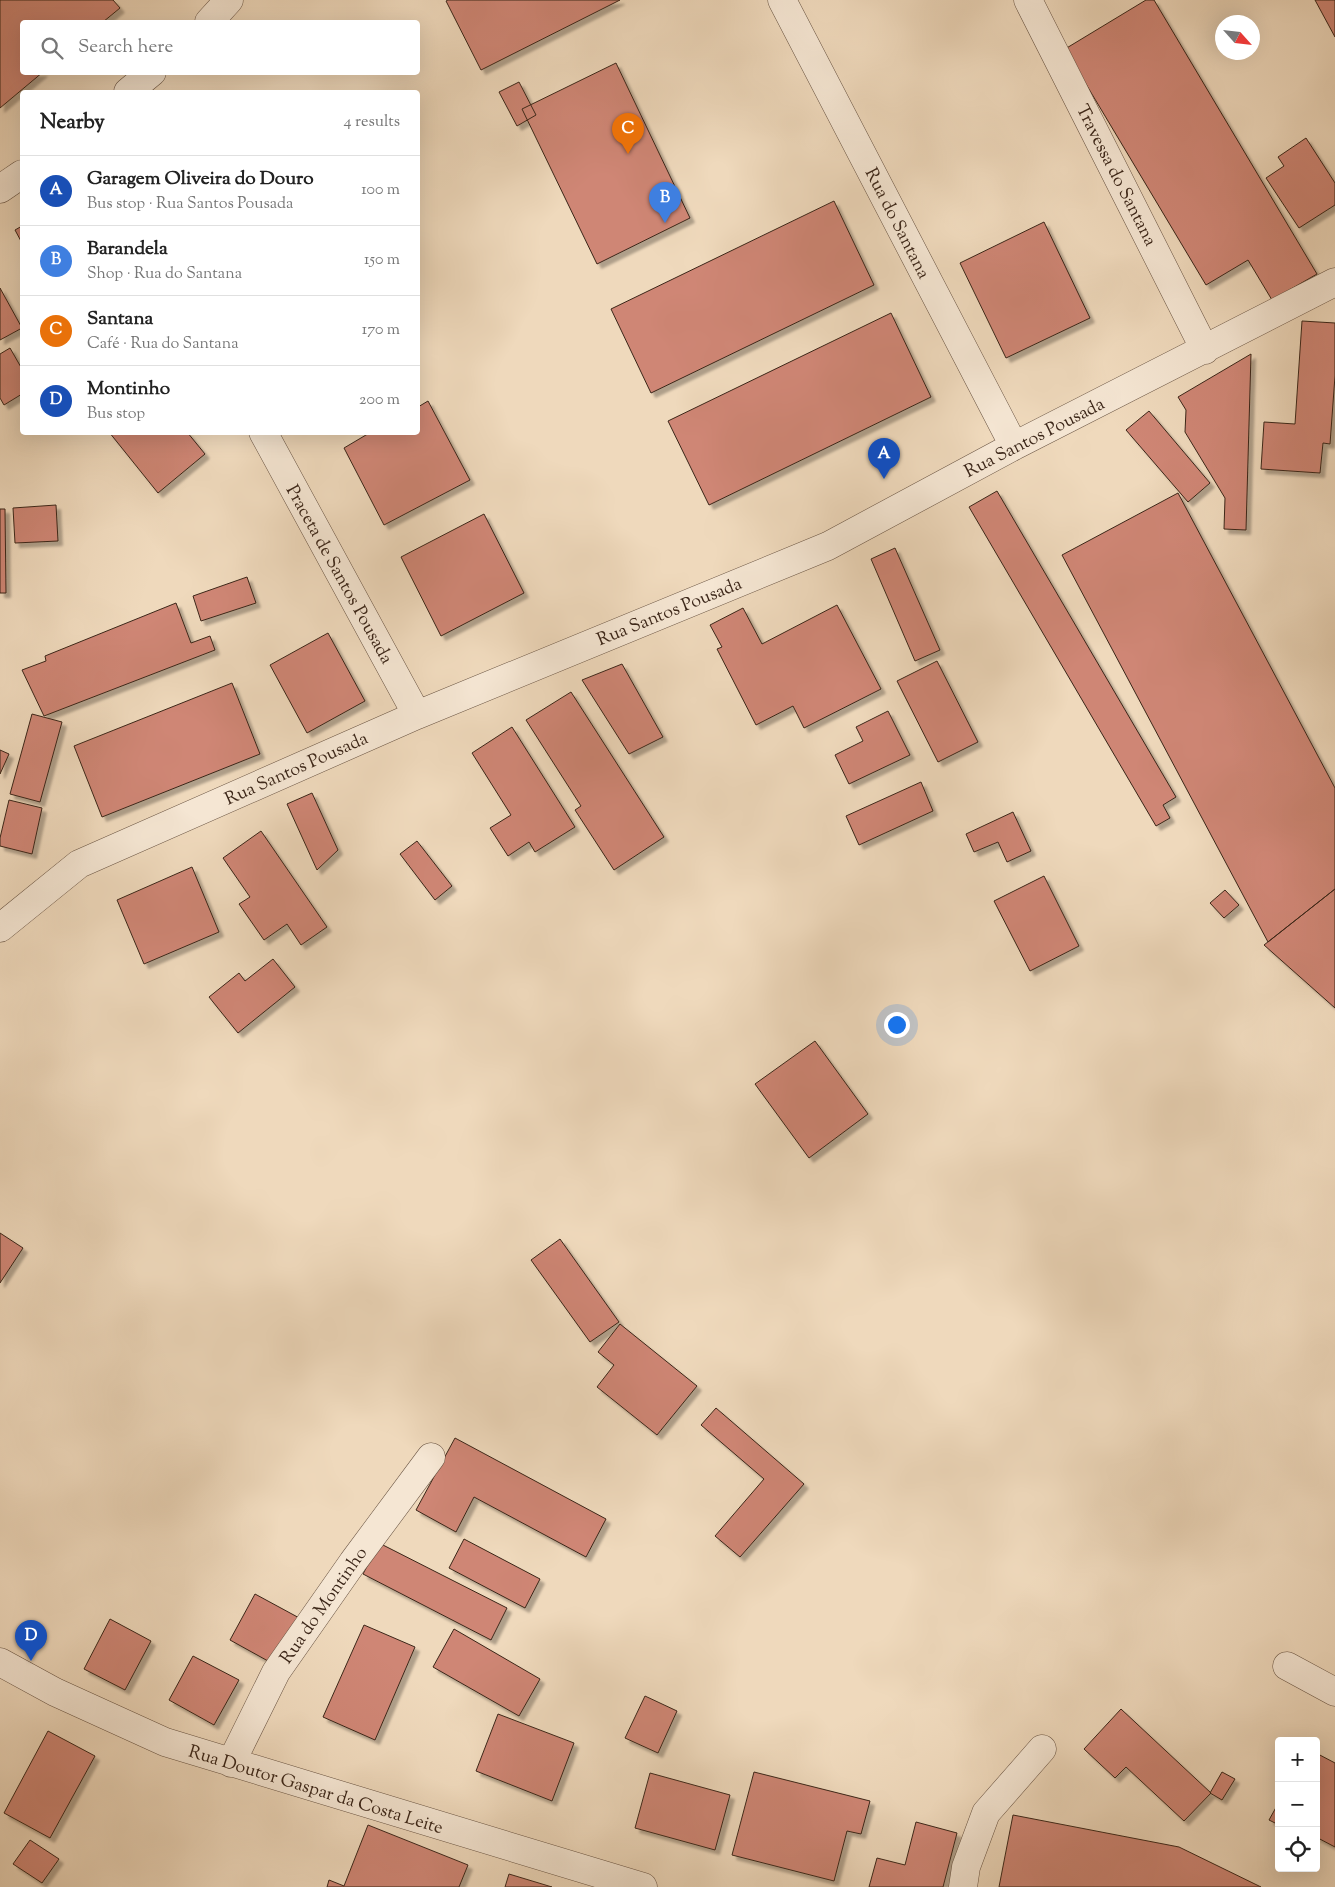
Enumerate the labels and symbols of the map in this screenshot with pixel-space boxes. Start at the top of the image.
north arrow [1215,15,1260,60]
street label: Travessa do Santana [1068,101,1162,251]
pin: C [612,113,644,154]
street label: Rua do Santana [857,164,935,284]
pin: B [649,182,681,223]
street label: Rua Santos Pousada [960,392,1110,485]
pin: A [868,438,900,479]
street label: Praceta de Santos Pousada [278,481,398,669]
street label: Rua Santos Pousada [593,572,746,654]
street label: Rua Santos Pousada [221,727,373,813]
your location [884,1012,910,1038]
street label: Rua do Montinho [275,1542,375,1670]
pin: D [15,1620,47,1661]
street label: Rua Doutor Gaspar da Costa Leite [185,1740,446,1842]

